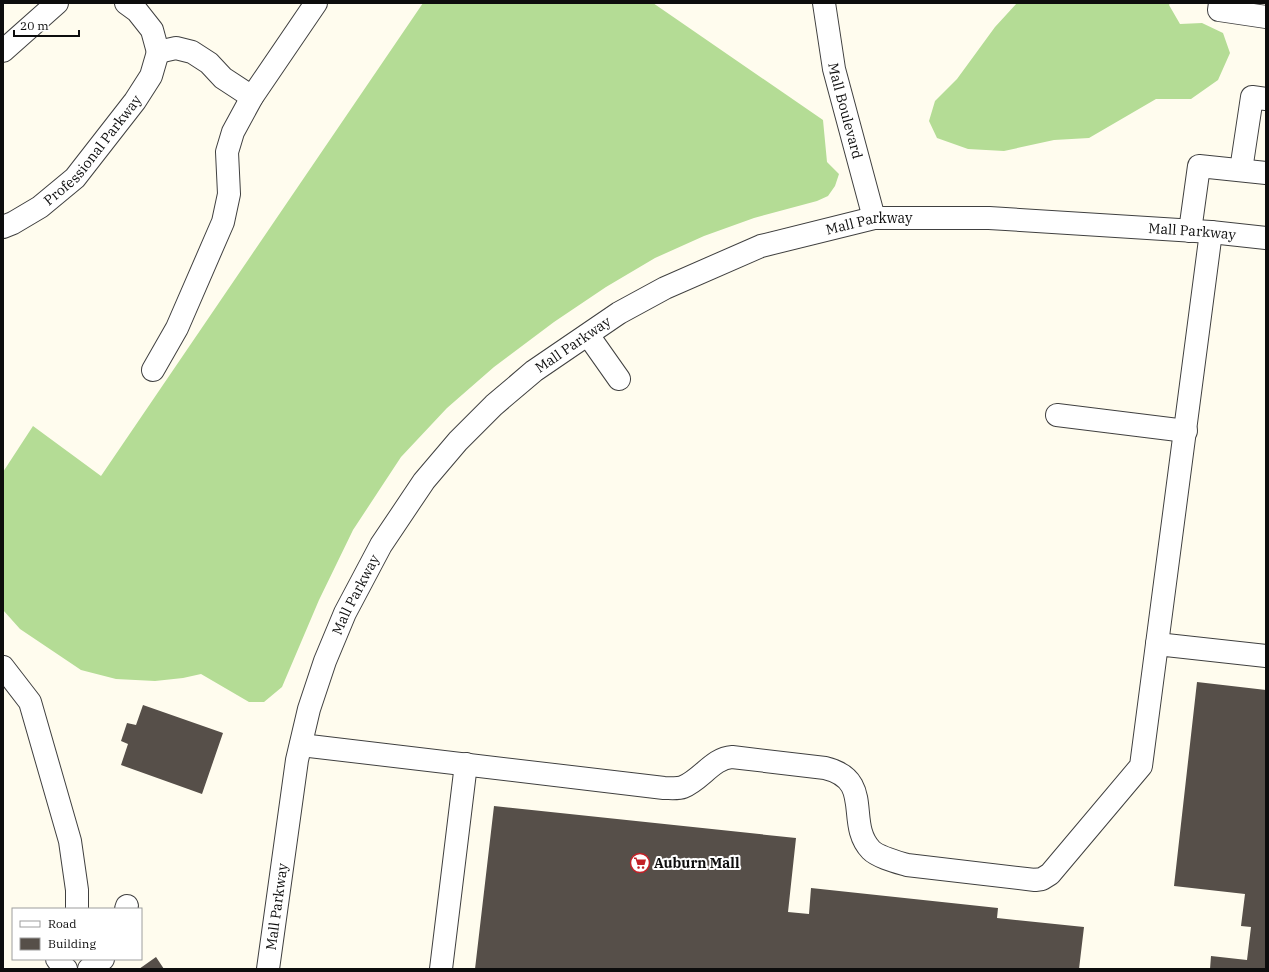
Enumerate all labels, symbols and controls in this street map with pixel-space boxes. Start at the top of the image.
scale bar [14,12,79,38]
text: 20 m [20,18,49,33]
street label: Mall Boulevard [824,62,867,161]
street label: Professional Parkway [40,91,146,209]
street label: Mall Parkway [824,209,913,239]
street label: Mall Parkway [1148,219,1237,244]
street label: Mall Parkway [531,312,615,377]
street label: Mall Parkway [328,551,384,638]
supermarket icon: Auburn Mall [629,852,651,874]
place label: Auburn Mall [654,854,740,872]
street label: Mall Parkway [262,861,292,951]
legend [12,908,142,960]
text: Road [48,916,77,931]
text: Building [48,936,96,951]

